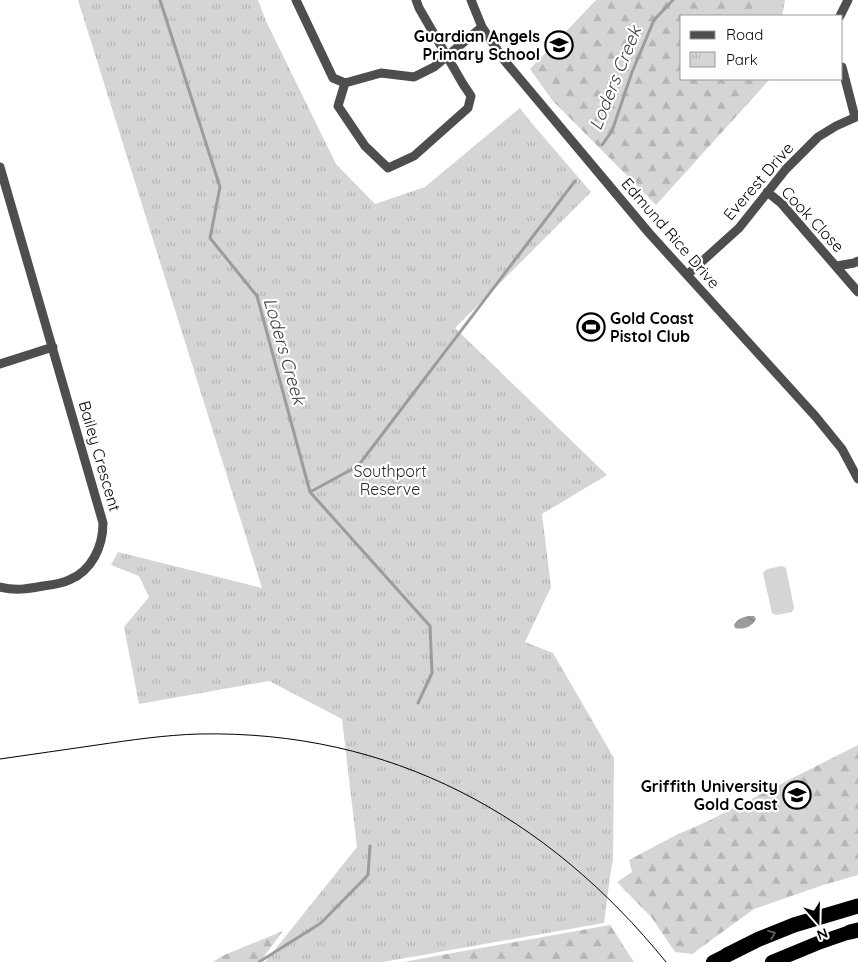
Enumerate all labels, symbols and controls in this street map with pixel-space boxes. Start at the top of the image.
legend [680,15,843,80]
water label: Loders Creek [584,21,647,133]
text: Road [726,25,763,44]
place label: Guardian Angels Primary School [414,26,540,64]
school or university icon: Guardian Angels Primary School [544,30,574,60]
text: Park [726,50,758,69]
street label: Everest Drive [719,138,797,224]
street label: Edmund Rice Drive [618,174,724,292]
street label: Cook Close [777,182,849,256]
water label: Loders Creek [259,295,312,408]
place label: Gold Coast Pistol Club [610,308,694,346]
sports icon: Gold Coast Pistol Club [576,312,606,342]
street label: Bailey Crescent [75,398,125,514]
park label: Southport Reserve [353,461,427,499]
place label: Griffith University Gold Coast [641,776,778,814]
school or university icon: Griffith University Gold Coast [782,780,812,810]
north arrow [793,897,843,947]
text: N [815,924,830,944]
one-way arrow [767,930,775,940]

